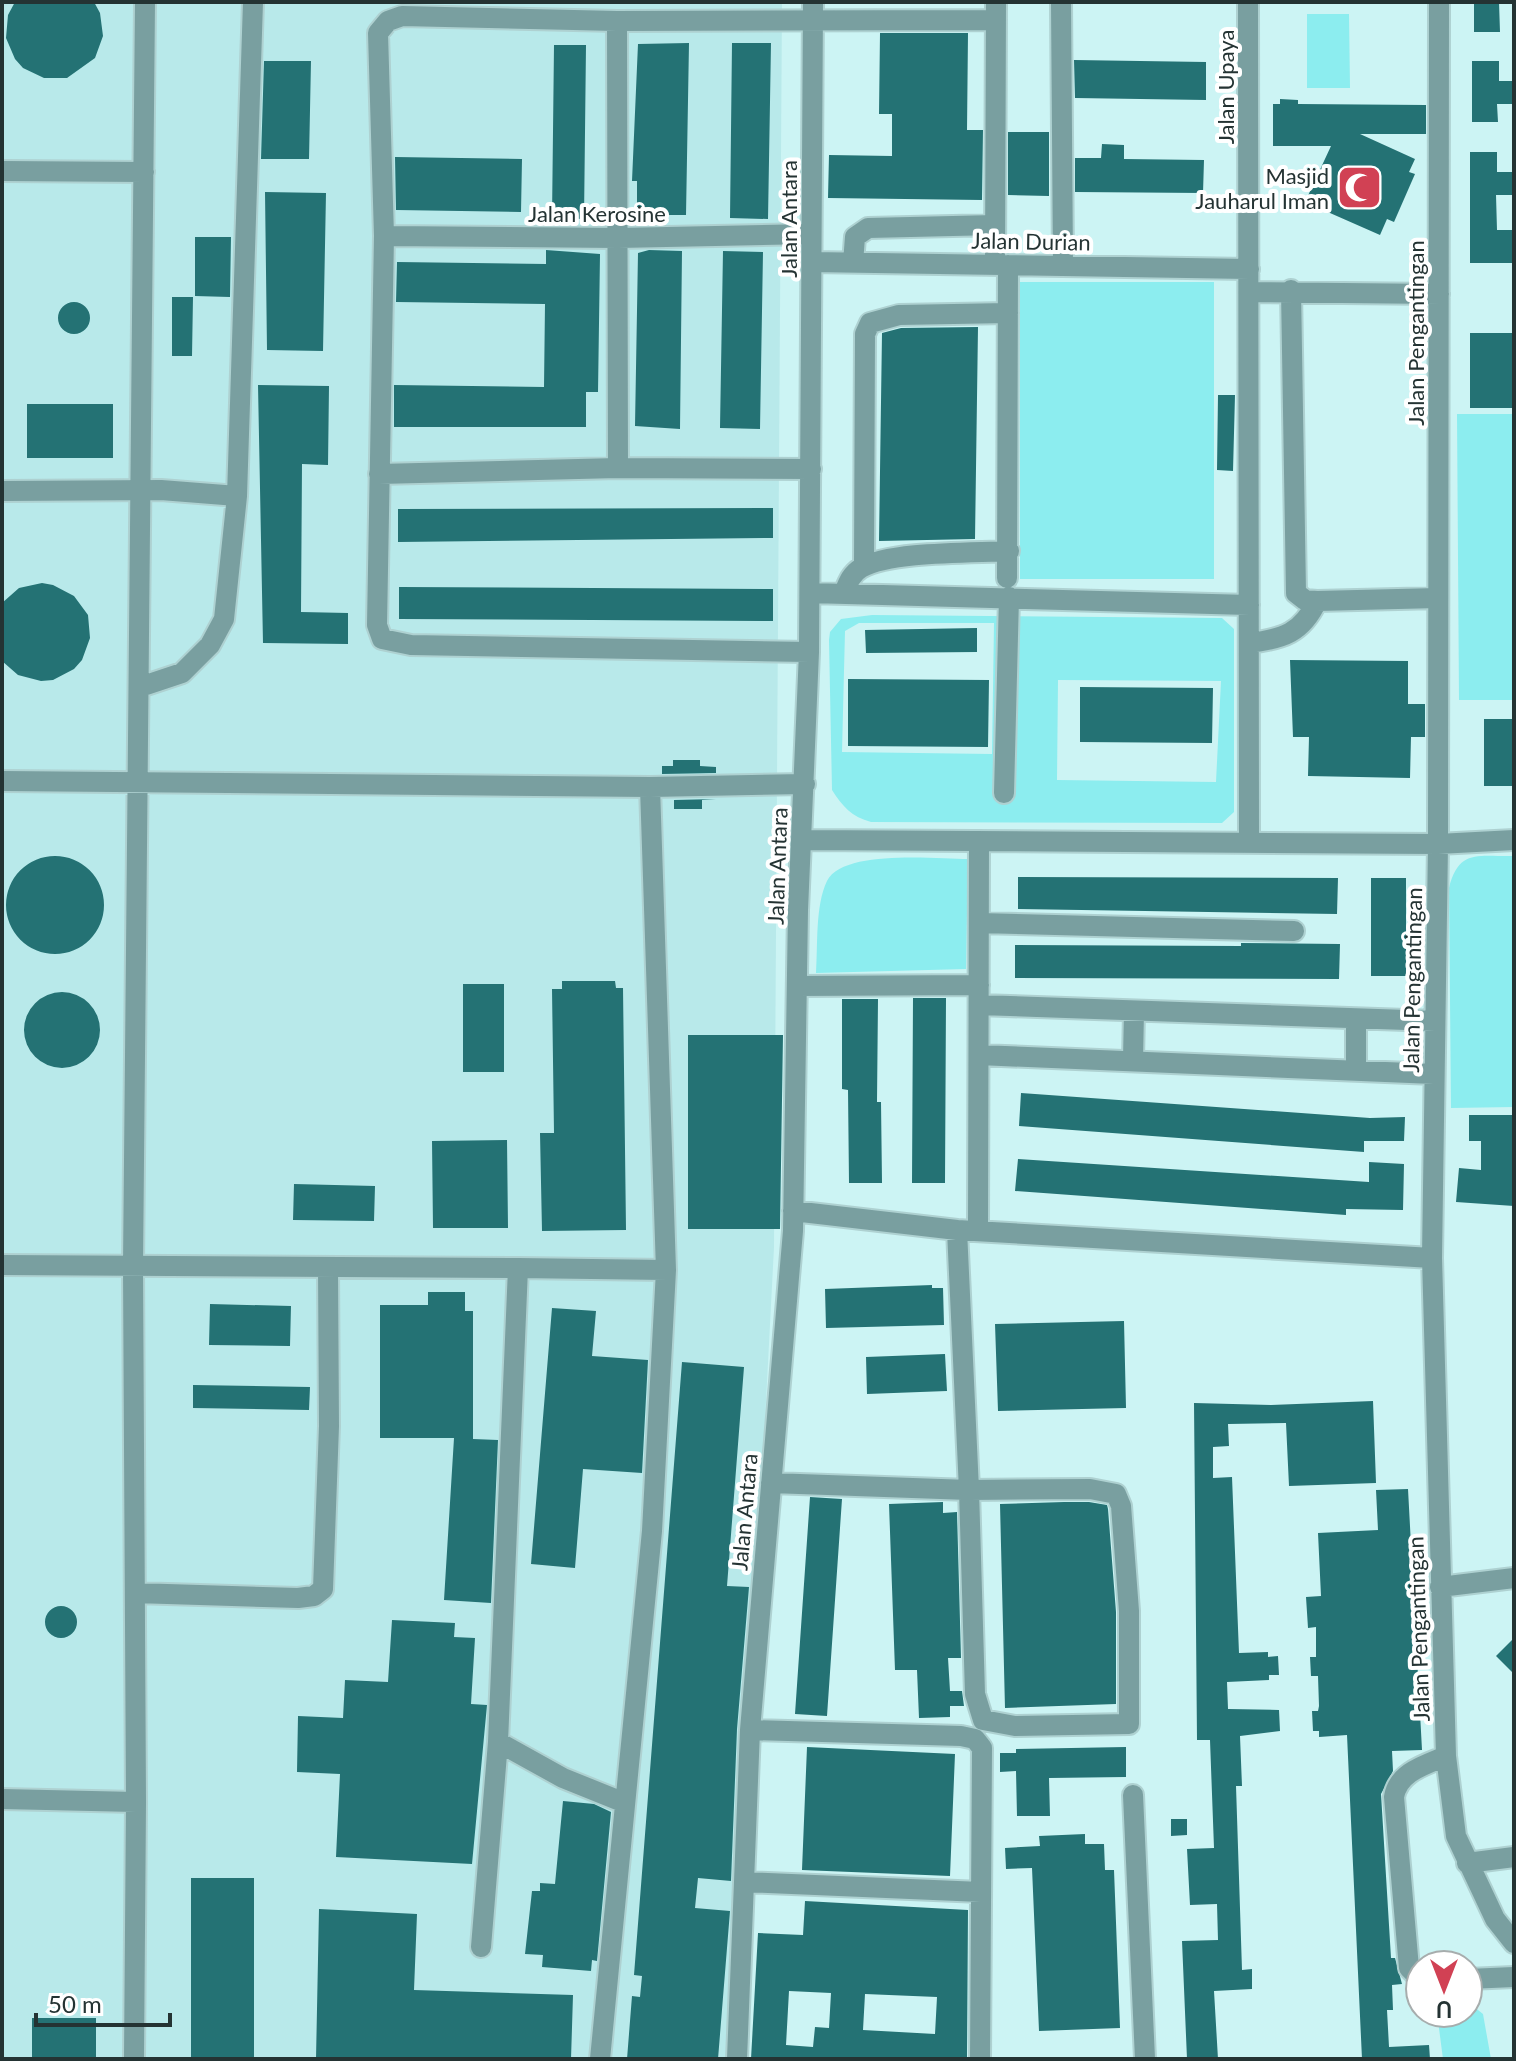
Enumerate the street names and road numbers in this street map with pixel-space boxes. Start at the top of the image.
street label: Jalan Upaya [1212,30,1239,144]
street label: Jalan Antara [775,160,802,278]
street label: Jalan Kerosine [528,200,666,227]
street label: Jalan Durian [971,226,1091,256]
street label: Jalan Pengantingan [1402,240,1429,426]
street label: Jalan Antara [761,807,793,925]
street label: Jalan Pengantingan [1397,887,1427,1073]
street label: Jalan Antara [725,1452,763,1572]
street label: Jalan Pengantingan [1401,1536,1435,1722]

